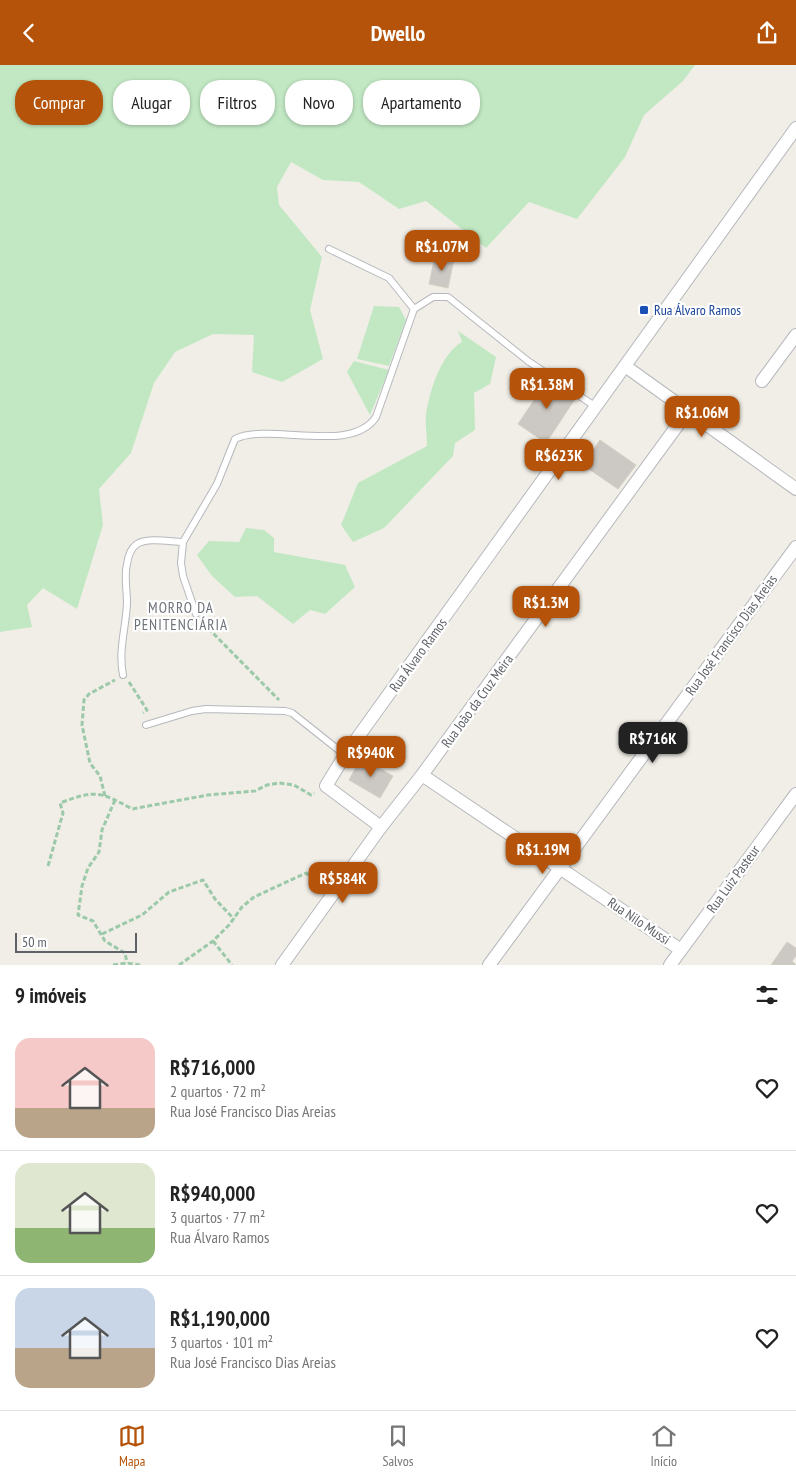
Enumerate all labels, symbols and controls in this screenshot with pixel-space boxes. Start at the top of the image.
icon: back [15,19,43,47]
text: Dwello [371,19,425,47]
icon: share [753,19,781,47]
chip: Comprar [15,80,103,125]
chip: Alugar [113,80,190,125]
chip: Filtros [200,80,275,125]
chip: Novo [285,80,353,125]
chip: Apartamento [363,80,480,125]
pin: R$1.07M [396,229,488,272]
text: R$1.07M [416,236,468,256]
place label: Rua Álvaro Ramos [654,301,741,319]
marker: Rua Álvaro Ramos [638,304,650,316]
pin: R$1.38M [501,367,593,410]
text: R$1.38M [521,374,573,394]
pin: R$1.06M [656,395,748,438]
text: R$1.06M [676,402,728,422]
pin: R$623K [518,439,600,481]
text: R$623K [536,445,582,465]
street label: Rua José Francisco Dias Areias [681,571,781,699]
pin: R$1.3M [505,585,587,628]
text: R$1.3M [523,592,569,612]
district label: MORRO DA PENITENCIÁRIA [134,598,228,634]
street label: Rua Álvaro Ramos [385,614,451,695]
street label: Rua João da Cruz Meira [437,651,517,751]
pin: R$716K [612,721,694,764]
text: R$716K [630,728,676,748]
pin: R$940K [330,735,412,778]
text: R$940K [348,742,394,762]
pin: R$1.19M [497,833,589,875]
text: R$1.19M [517,839,569,859]
street label: Rua Luiz Pasteur [702,841,764,916]
pin: R$584K [302,861,384,904]
text: R$584K [320,868,366,888]
street label: Rua Nilo Mussi [604,893,674,949]
scale bar [15,930,138,953]
text: 50 m [22,933,47,951]
icon: filters [753,981,781,1009]
text: 9 imóveis [15,982,86,1009]
text: R$716,000 [170,1054,255,1081]
icon: home [55,1058,115,1118]
icon: heart [753,1074,781,1102]
text: 2 quartos · 72 m² [170,1081,266,1101]
text: Rua José Francisco Dias Areias [170,1101,336,1121]
text: R$940,000 [170,1180,255,1207]
icon: home [55,1183,115,1243]
icon: heart [753,1199,781,1227]
text: 3 quartos · 77 m² [170,1207,265,1227]
text: Rua Álvaro Ramos [170,1227,269,1247]
text: R$1,190,000 [170,1305,270,1332]
icon: home [55,1308,115,1368]
icon: heart [753,1324,781,1352]
text: 3 quartos · 101 m² [170,1332,273,1352]
text: Rua José Francisco Dias Areias [170,1352,336,1372]
tab: Mapa [118,1422,146,1470]
tab: Salvos [382,1422,414,1470]
tab: Início [650,1422,678,1470]

